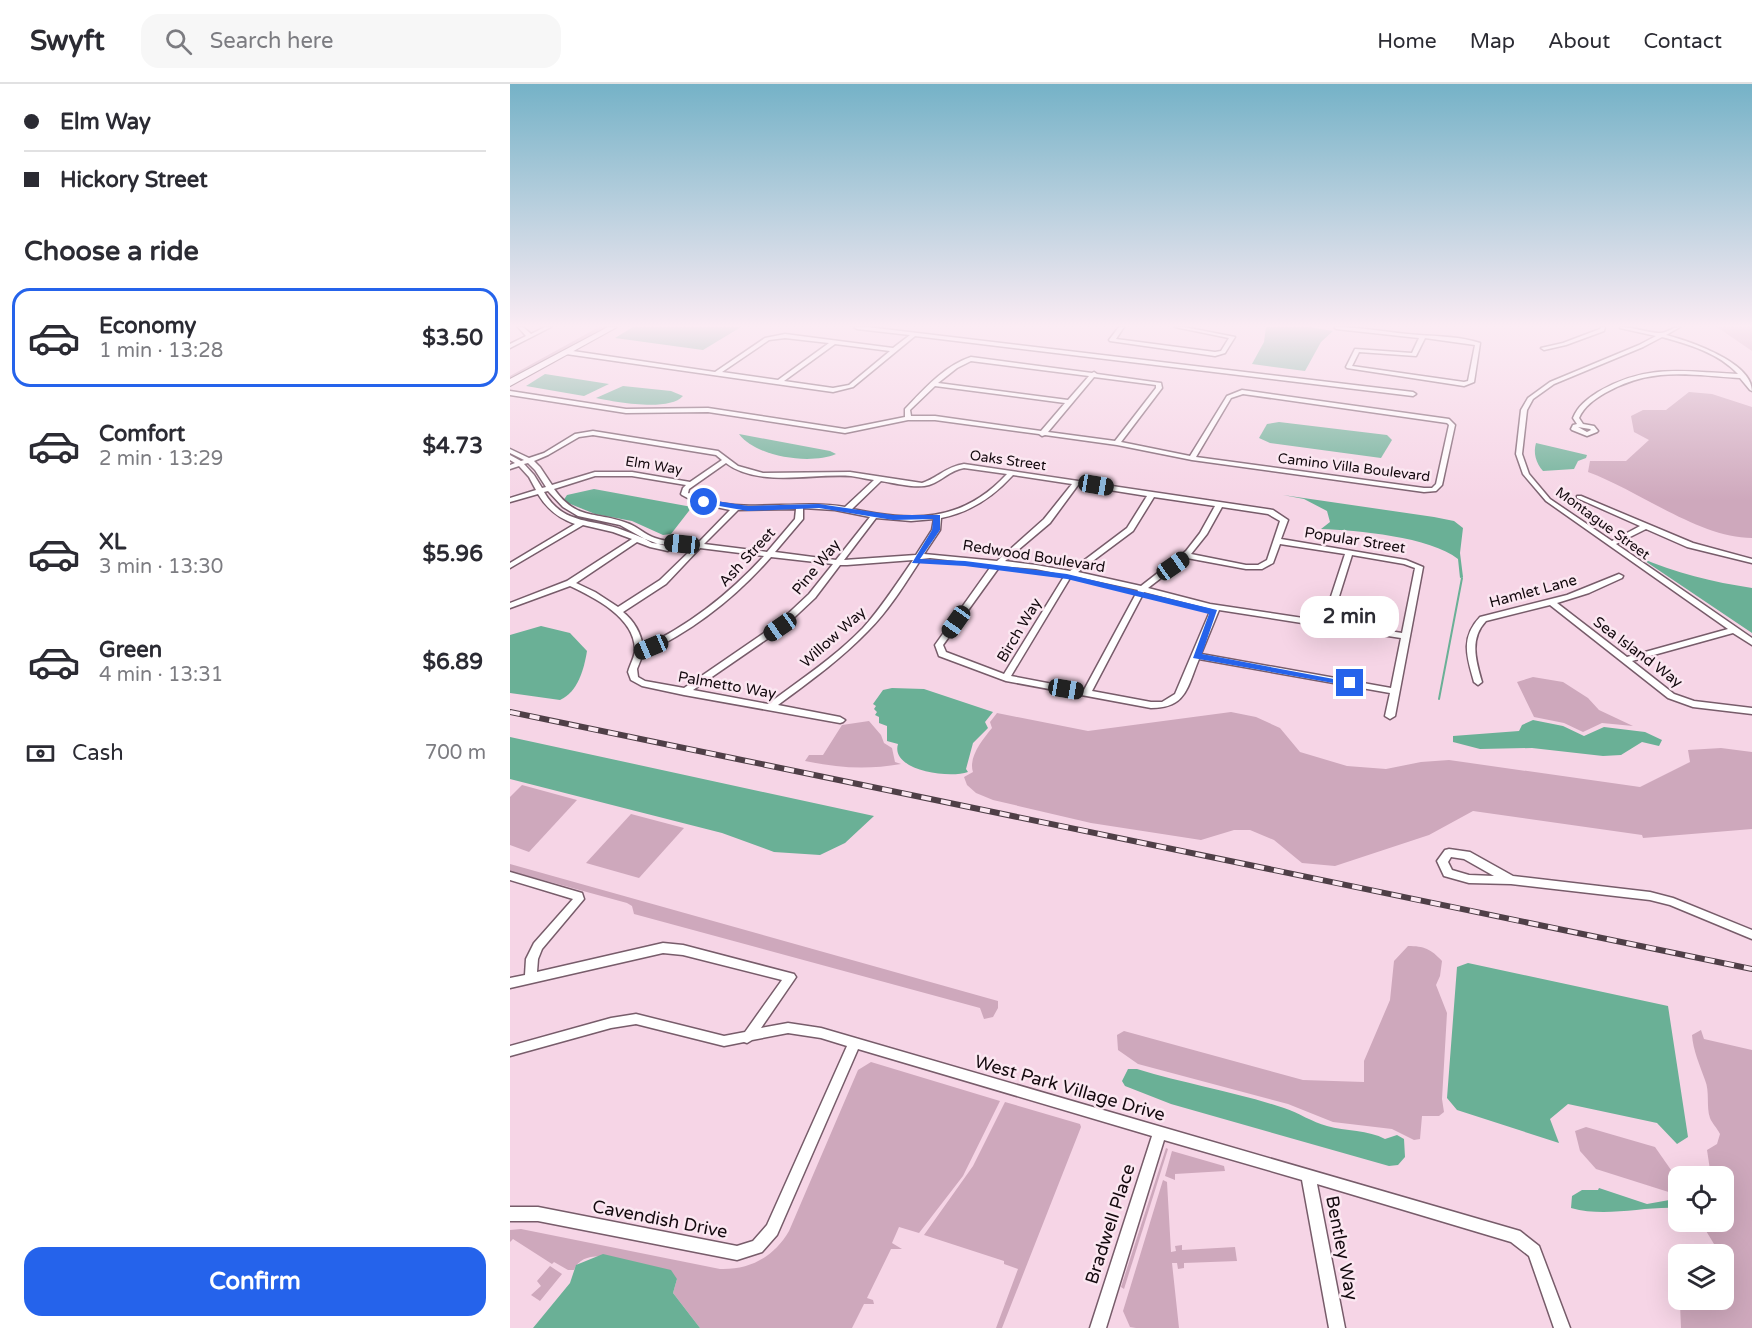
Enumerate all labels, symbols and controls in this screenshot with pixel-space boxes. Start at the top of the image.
search box [141,14,561,68]
text: Swyft [30,24,105,58]
icon: search [162,25,195,58]
text: Search here [210,28,333,54]
text: Home [1377,29,1437,54]
text: Map [1470,29,1515,54]
text: About [1548,29,1610,54]
text: Contact [1643,29,1722,54]
text: Elm Way [60,109,151,135]
text: Hickory Street [60,167,208,193]
text: Choose a ride [24,235,199,268]
icon: car [27,311,81,365]
text: Economy [99,313,196,339]
text: $3.50 [422,325,483,351]
text: 1 min · 13:28 [99,339,223,363]
icon: car [27,419,81,473]
text: Comfort [99,421,185,447]
text: $4.73 [422,433,483,459]
text: 2 min · 13:29 [99,447,223,471]
street label: Oaks Street [969,447,1048,474]
street label: Camino Villa Boulevard [1277,450,1431,485]
street label: Elm Way [624,453,684,478]
car [1077,473,1115,497]
street label: Montague Street [1552,484,1654,564]
route start [690,488,717,515]
street label: Ash Street [715,523,779,590]
street label: Popular Street [1303,523,1407,557]
icon: car [27,527,81,581]
text: XL [99,529,126,555]
car [663,533,701,555]
street label: Pine Way [788,536,844,598]
street label: Redwood Boulevard [961,536,1107,576]
text: $5.96 [422,541,483,567]
car [1153,548,1193,584]
text: 3 min · 13:30 [99,555,223,579]
street label: Hamlet Lane [1487,571,1579,611]
street label: Birch Way [993,595,1045,665]
callout: 2 min [1300,596,1400,638]
car [938,602,974,642]
street label: Willow Way [797,603,869,671]
text: 2 min [1323,605,1376,629]
car [760,609,800,645]
street label: Sea Island Way [1590,613,1686,691]
car [631,632,671,662]
icon: car [27,635,81,689]
text: Green [99,637,162,663]
text: $6.89 [422,649,483,675]
text: 4 min · 13:31 [99,663,223,687]
street label: Palmetto Way [676,668,778,702]
route end [1336,669,1363,696]
car [1047,677,1085,701]
icon: cash [24,737,57,770]
text: Cash [72,740,124,766]
text: 700 m [425,741,486,765]
street label: West Park Village Drive [972,1050,1168,1126]
street label: Bradwell Place [1080,1161,1140,1287]
map controls [1668,1166,1734,1310]
button: locate [1668,1166,1734,1232]
street label: Bentley Way [1321,1194,1363,1303]
street label: Cavendish Drive [590,1195,730,1243]
button: layers [1668,1244,1734,1310]
button: Confirm [24,1247,486,1316]

